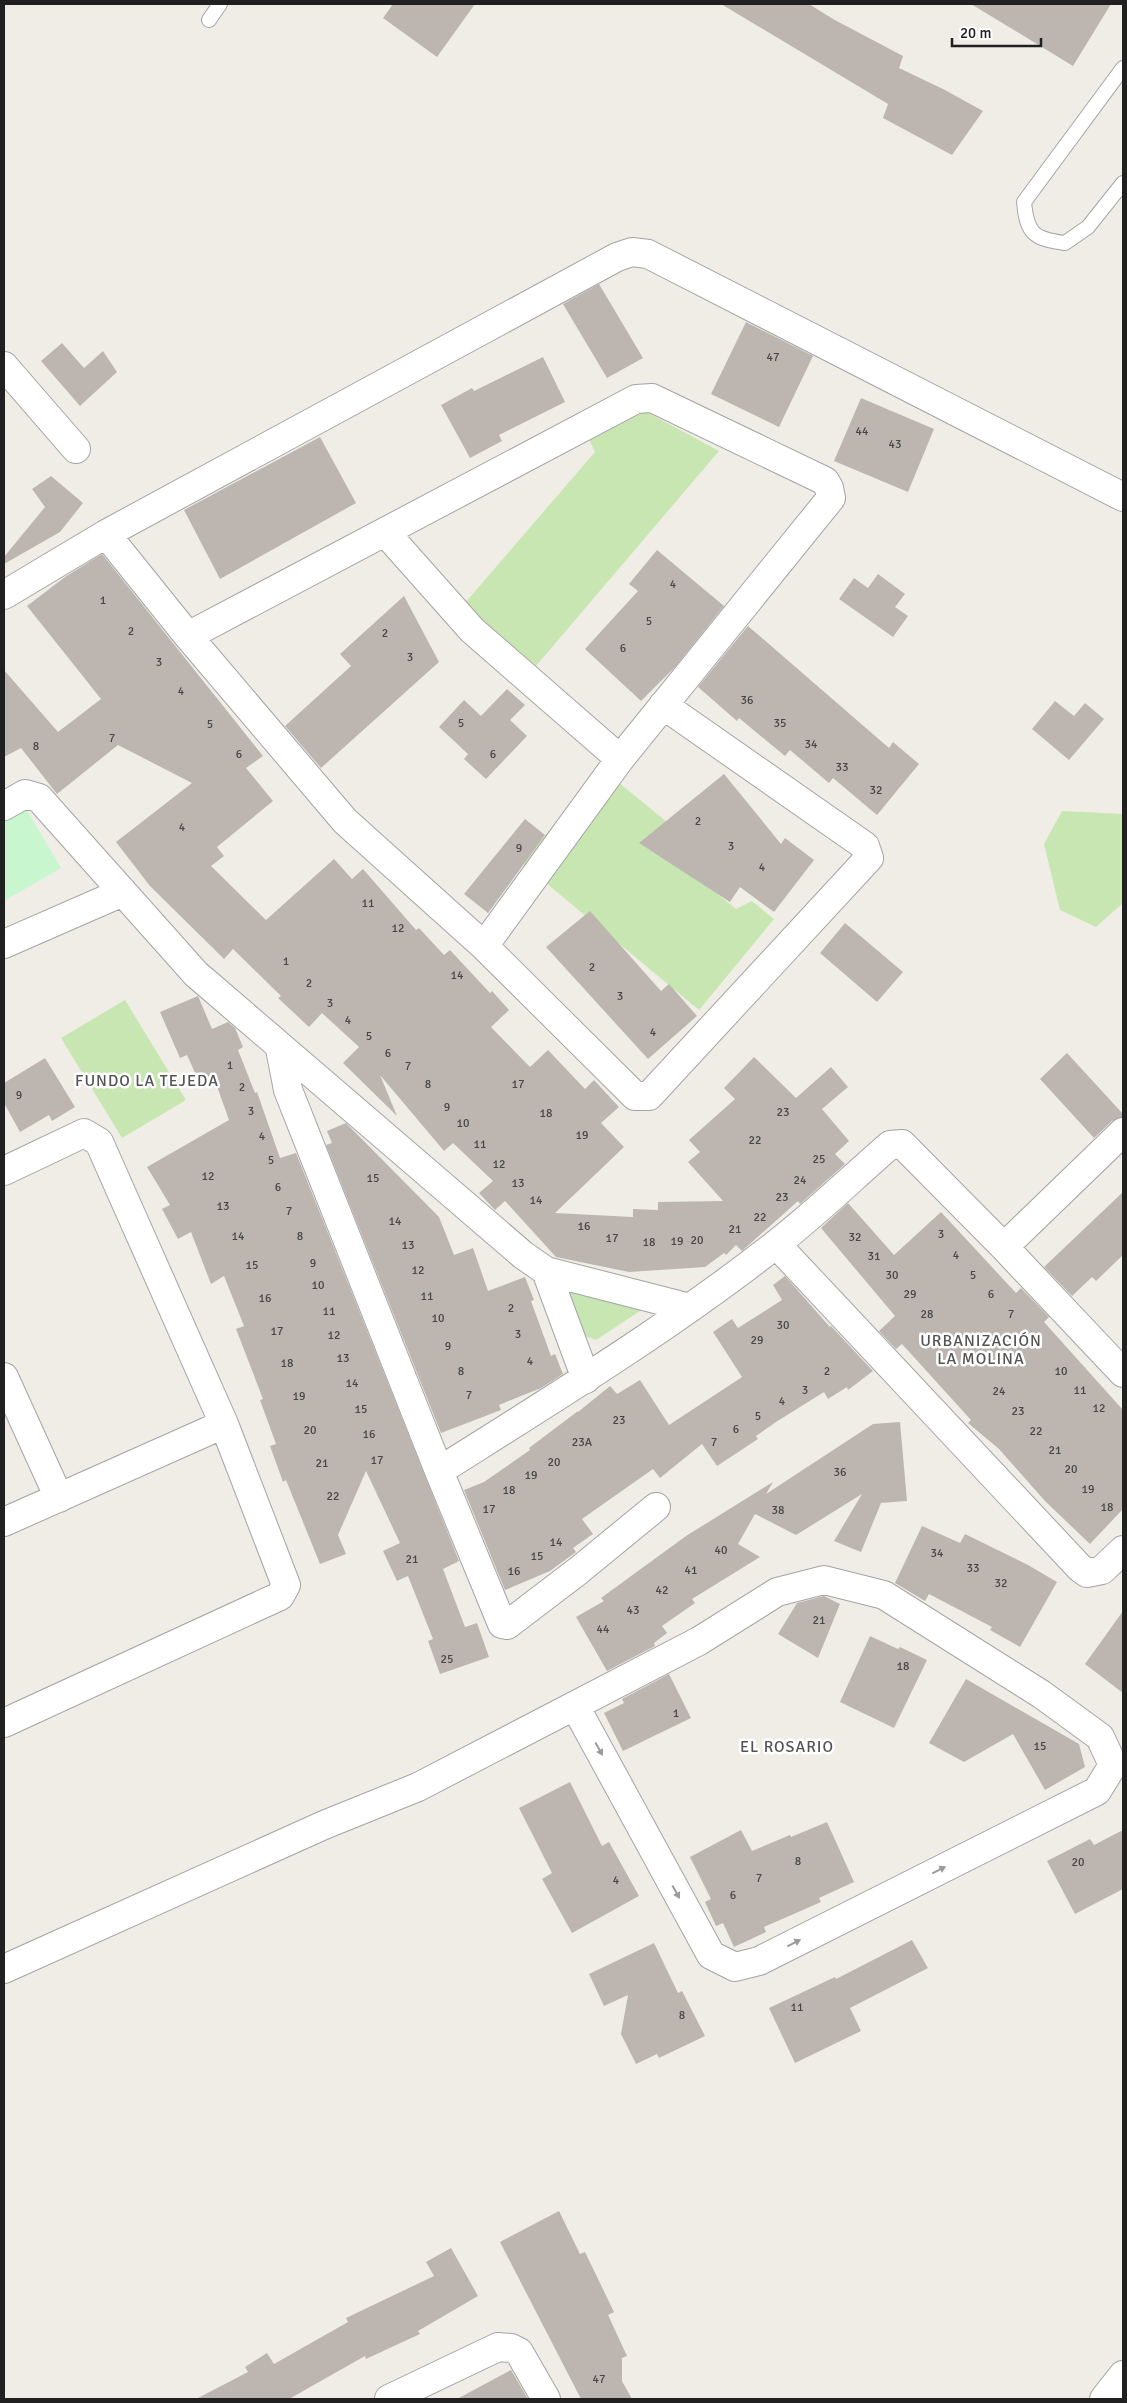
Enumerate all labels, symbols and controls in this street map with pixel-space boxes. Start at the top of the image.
scale bar [952,15,1041,47]
text: 20 m [960,24,991,42]
house number: 47 [767,350,779,365]
house number: 44 [856,424,869,439]
house number: 43 [889,437,901,452]
house number: 4 [670,577,677,592]
house number: 1 [100,593,106,608]
house number: 5 [646,614,652,629]
house number: 2 [128,624,134,639]
house number: 2 [382,626,388,641]
house number: 6 [620,641,626,656]
house number: 3 [407,650,413,665]
house number: 3 [156,655,162,670]
house number: 4 [178,684,185,699]
house number: 36 [741,693,753,708]
house number: 5 [458,716,464,731]
house number: 35 [774,716,786,731]
house number: 5 [207,717,213,732]
house number: 7 [109,731,115,746]
house number: 34 [805,737,818,752]
house number: 8 [33,739,39,754]
house number: 6 [236,747,242,762]
house number: 6 [490,747,496,762]
house number: 33 [836,760,848,775]
house number: 32 [870,783,882,798]
house number: 2 [695,814,701,829]
house number: 4 [179,820,186,835]
house number: 3 [728,839,734,854]
house number: 9 [516,841,522,856]
house number: 4 [759,860,766,875]
house number: 11 [362,896,374,911]
house number: 12 [392,921,404,936]
house number: 1 [283,954,289,969]
house number: 2 [589,960,595,975]
house number: 14 [451,968,464,983]
house number: 2 [306,976,312,991]
house number: 3 [617,989,623,1004]
house number: 3 [327,996,333,1011]
house number: 4 [345,1013,352,1028]
house number: 4 [650,1025,657,1040]
house number: 5 [366,1029,372,1044]
house number: 6 [385,1046,391,1061]
house number: 1 [227,1058,233,1073]
house number: 7 [405,1059,411,1074]
district label: FUNDO LA TEJEDA [75,1071,219,1091]
house number: 8 [425,1077,431,1092]
house number: 17 [512,1077,524,1092]
house number: 2 [239,1080,245,1095]
house number: 9 [16,1088,22,1103]
house number: 9 [444,1100,450,1115]
house number: 3 [248,1104,254,1119]
house number: 23 [777,1105,789,1120]
house number: 18 [540,1106,552,1121]
house number: 10 [457,1116,469,1131]
house number: 19 [576,1128,588,1143]
house number: 4 [259,1129,266,1144]
house number: 22 [749,1133,761,1148]
house number: 11 [474,1137,486,1152]
house number: 25 [813,1152,825,1167]
house number: 5 [268,1153,274,1168]
house number: 12 [493,1157,505,1172]
house number: 12 [202,1169,214,1184]
house number: 15 [367,1171,379,1186]
house number: 24 [794,1173,807,1188]
house number: 13 [512,1176,524,1191]
house number: 6 [275,1180,281,1195]
house number: 23 [776,1190,788,1205]
house number: 14 [530,1193,543,1208]
house number: 13 [217,1199,229,1214]
house number: 7 [286,1204,292,1219]
house number: 22 [754,1210,766,1225]
house number: 14 [389,1214,402,1229]
house number: 16 [578,1219,590,1234]
house number: 21 [729,1222,741,1237]
house number: 3 [938,1227,944,1242]
house number: 14 [232,1229,245,1244]
house number: 8 [297,1229,303,1244]
house number: 32 [849,1230,861,1245]
house number: 17 [606,1231,618,1246]
house number: 20 [691,1233,703,1248]
house number: 19 [671,1234,683,1249]
house number: 18 [643,1235,655,1250]
house number: 13 [402,1238,414,1253]
house number: 4 [953,1248,960,1263]
house number: 31 [868,1249,880,1264]
house number: 9 [310,1256,316,1271]
house number: 15 [246,1258,258,1273]
house number: 12 [412,1263,424,1278]
house number: 30 [886,1268,898,1283]
house number: 5 [970,1268,976,1283]
house number: 10 [312,1278,324,1293]
house number: 29 [904,1287,916,1302]
house number: 6 [988,1287,994,1302]
house number: 11 [421,1289,433,1304]
house number: 16 [259,1291,271,1306]
house number: 2 [508,1301,514,1316]
house number: 11 [323,1304,335,1319]
house number: 28 [921,1307,933,1322]
house number: 7 [1008,1307,1014,1322]
house number: 10 [432,1311,444,1326]
house number: 30 [777,1318,789,1333]
house number: 17 [271,1324,283,1339]
house number: 3 [515,1327,521,1342]
house number: 12 [328,1328,340,1343]
district label: URBANIZACIÓN LA MOLINA [920,1331,1042,1369]
house number: 29 [751,1333,763,1348]
house number: 9 [445,1339,451,1354]
house number: 13 [337,1351,349,1366]
house number: 4 [527,1354,534,1369]
house number: 18 [281,1356,293,1371]
house number: 8 [458,1364,464,1379]
house number: 2 [824,1364,830,1379]
house number: 10 [1055,1364,1067,1379]
house number: 14 [346,1376,359,1391]
house number: 3 [802,1383,808,1398]
house number: 11 [1074,1383,1086,1398]
house number: 24 [993,1384,1006,1399]
house number: 7 [466,1388,472,1403]
house number: 19 [293,1389,305,1404]
house number: 4 [779,1394,786,1409]
house number: 12 [1093,1401,1105,1416]
house number: 15 [355,1402,367,1417]
house number: 23 [1012,1404,1024,1419]
house number: 5 [755,1409,761,1424]
house number: 23 [613,1413,625,1428]
house number: 6 [733,1422,739,1437]
house number: 20 [304,1423,316,1438]
house number: 22 [1030,1424,1042,1439]
house number: 16 [363,1427,375,1442]
house number: 23A [572,1435,593,1450]
house number: 7 [711,1435,717,1450]
house number: 21 [1049,1443,1061,1458]
house number: 17 [371,1453,383,1468]
house number: 20 [548,1455,560,1470]
house number: 21 [316,1456,328,1471]
house number: 20 [1065,1462,1077,1477]
house number: 36 [834,1465,846,1480]
house number: 19 [525,1468,537,1483]
house number: 19 [1082,1482,1094,1497]
house number: 18 [503,1483,515,1498]
house number: 22 [327,1489,339,1504]
house number: 18 [1101,1500,1113,1515]
house number: 17 [483,1502,495,1517]
house number: 38 [772,1503,784,1518]
house number: 14 [550,1535,563,1550]
house number: 40 [715,1543,727,1558]
house number: 34 [931,1546,944,1561]
house number: 15 [531,1549,543,1564]
house number: 21 [406,1552,418,1567]
house number: 33 [967,1561,979,1576]
house number: 41 [685,1563,697,1578]
house number: 16 [508,1564,520,1579]
house number: 32 [995,1576,1007,1591]
house number: 42 [656,1583,668,1598]
house number: 43 [627,1603,639,1618]
house number: 21 [813,1613,825,1628]
house number: 44 [597,1622,610,1637]
house number: 25 [441,1652,453,1667]
house number: 18 [897,1659,909,1674]
house number: 1 [673,1706,679,1721]
district label: EL ROSARIO [740,1737,834,1757]
house number: 15 [1034,1739,1046,1754]
one-way arrow [595,1742,603,1757]
house number: 8 [795,1854,801,1869]
house number: 20 [1072,1855,1084,1870]
one-way arrow [932,1866,946,1874]
house number: 7 [756,1871,762,1886]
house number: 4 [613,1873,620,1888]
one-way arrow [672,1885,681,1899]
house number: 6 [730,1888,736,1903]
one-way arrow [786,1939,801,1947]
house number: 11 [791,2000,803,2015]
house number: 8 [679,2008,685,2023]
house number: 47 [593,2372,605,2387]

